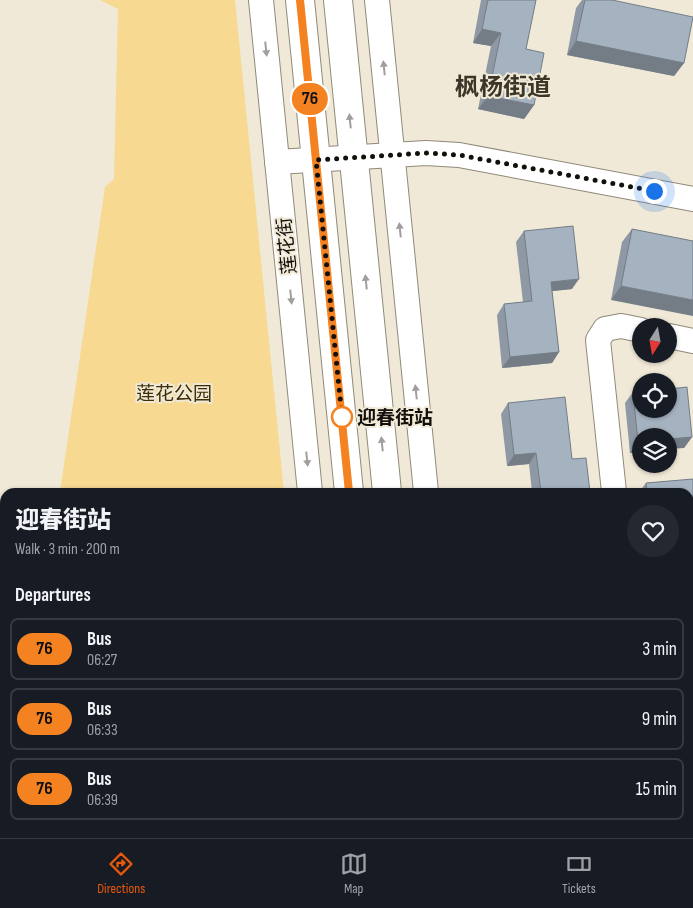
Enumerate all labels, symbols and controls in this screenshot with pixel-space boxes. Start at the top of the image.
one-way arrow [262,41,270,57]
one-way arrow [380,60,388,76]
district label: 枫杨街道 [455,73,551,102]
line badge: 76 [288,83,332,115]
text: 76 [302,88,318,109]
one-way arrow [345,112,353,128]
your location [642,179,667,204]
street label: 莲花街 [273,216,302,275]
one-way arrow [396,222,404,238]
one-way arrow [362,274,370,290]
one-way arrow [287,290,295,306]
north arrow [632,318,678,362]
map controls [632,318,677,473]
button: locate [632,373,677,418]
park label: 莲花公园 [136,383,212,406]
one-way arrow [412,383,420,399]
marker: 迎春街站 [331,406,353,428]
place label: 迎春街站 [357,407,433,430]
button: layers [632,428,677,473]
one-way arrow [378,436,386,452]
one-way arrow [303,451,311,467]
button: heart [627,505,679,557]
text: 迎春街站 [15,506,111,535]
text: Walk · 3 min · 200 m [15,540,120,559]
text: Departures [15,584,91,607]
text: Bus [87,628,112,651]
text: 76 [36,638,53,659]
text: 3 min [642,638,677,661]
text: 06:27 [87,651,117,670]
text: Bus [87,698,112,721]
text: 76 [36,708,53,729]
text: 9 min [642,708,677,731]
text: 06:33 [87,721,118,740]
text: Bus [87,768,112,791]
text: 76 [36,778,53,799]
text: 15 min [636,778,677,801]
text: 06:39 [87,791,118,810]
tab: Directions [97,850,145,897]
tab: Map [340,850,368,897]
tab: Tickets [562,850,596,897]

